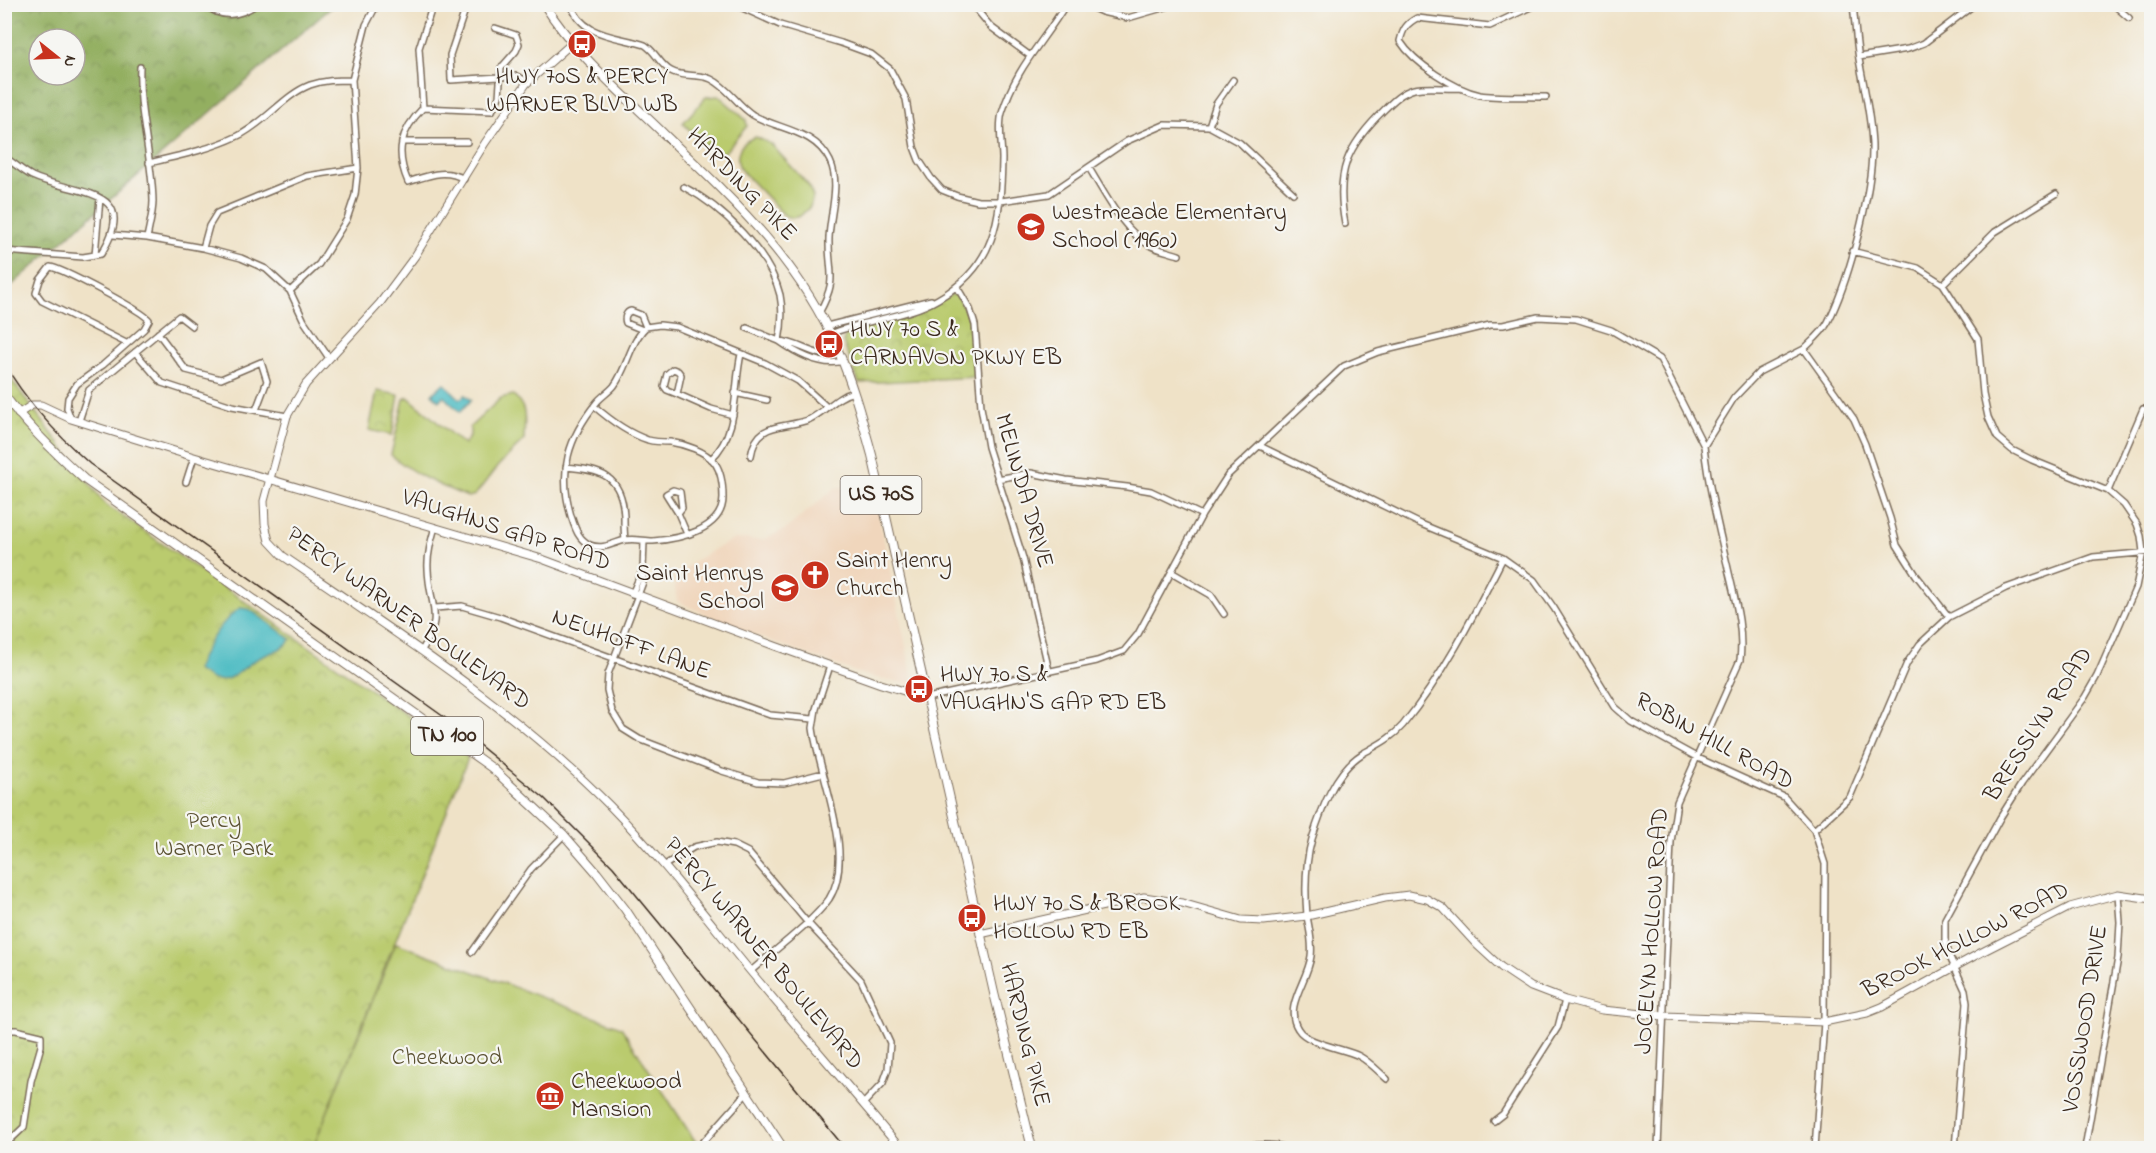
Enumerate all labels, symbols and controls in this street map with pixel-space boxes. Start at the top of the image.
north arrow [27,27,87,87]
bus stop icon: HWY 70S & PERCY WARNER BLVD WB [566,28,598,60]
text: N [56,52,82,70]
place label: HWY 70S & PERCY WARNER BLVD WB [486,60,678,123]
street label: HARDING PIKE [677,120,805,250]
place label: Westmeade Elementary School (1960) [1052,196,1287,259]
school or university icon: Westmeade Elementary School (1960) [1015,211,1047,243]
place label: HWY 70 S & CARNAVON PKWY EB [850,313,1062,376]
bus stop icon: HWY 70 S & CARNAVON PKWY EB [813,328,845,360]
street label: MELINDA DRIVE [984,410,1062,572]
road number: US 70S [840,476,922,514]
street label: VAUGHNS GAP ROAD [396,480,615,581]
street label: PERCY WARNER BOULEVARD [278,518,538,720]
place label: Saint Henry Church [836,544,952,607]
place label: Saint Henrys School [636,557,764,620]
church icon: Saint Henry Church [799,559,831,591]
school or university icon: Saint Henrys School [769,572,801,604]
street label: NEUHOFF LANE [547,600,715,690]
street label: BRESSLYN ROAD [1975,641,2102,810]
place label: HWY 70 S & VAUGHN'S GAP RD EB [939,658,1166,721]
bus stop icon: HWY 70 S & VAUGHN'S GAP RD EB [903,673,935,705]
street label: ROBIN HILL ROAD [1628,684,1800,800]
road number: TN 100 [411,717,483,755]
park label: Percy Warner Park [155,804,274,867]
street label: JOCELYN HOLLOW ROAD [1627,807,1679,1055]
street label: PERCY WARNER BOULEVARD [655,830,871,1078]
street label: BROOK HOLLOW ROAD [1855,874,2076,1009]
place label: HWY 70 S & BROOK HOLLOW RD EB [993,887,1180,950]
bus stop icon: HWY 70 S & BROOK HOLLOW RD EB [956,902,988,934]
street label: VOSSWOOD DRIVE [2054,923,2118,1116]
street label: HARDING PIKE [989,960,1059,1110]
park label: Cheekwood [392,1041,503,1076]
place label: Cheekwood Mansion [571,1065,682,1128]
museum icon: Cheekwood Mansion [534,1080,566,1112]

